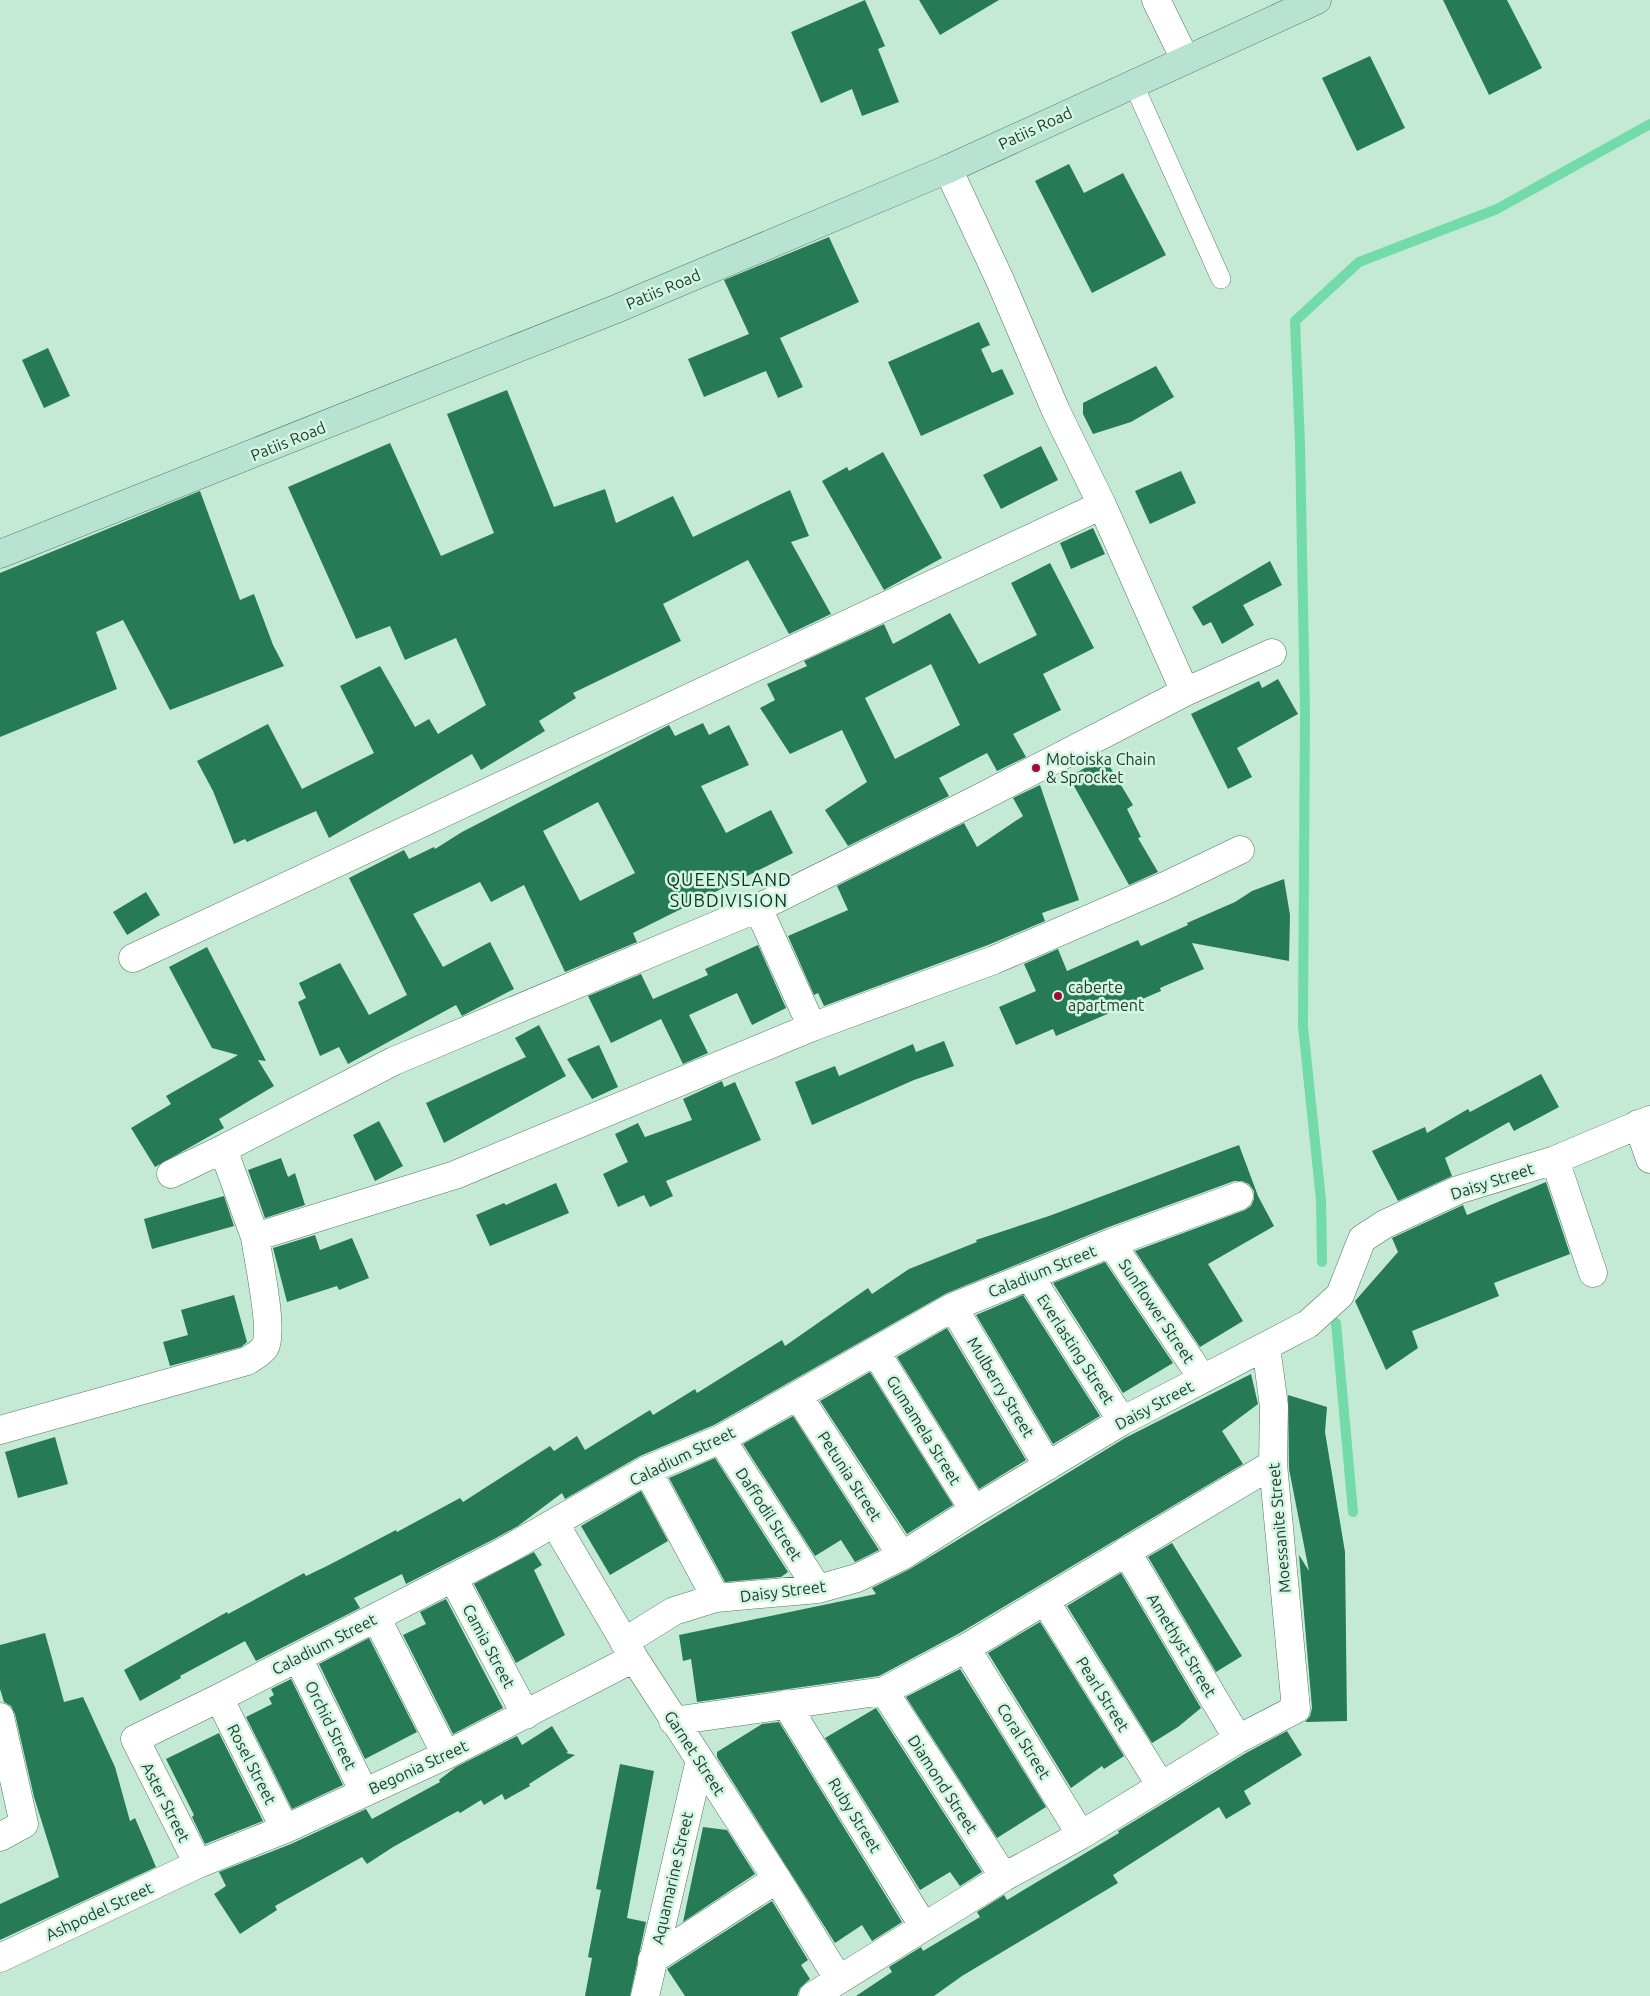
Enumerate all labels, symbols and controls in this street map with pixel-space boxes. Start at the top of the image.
street label: Patiis Road [995,103,1075,153]
street label: Patiis Road [623,265,703,313]
street label: Patiis Road [248,418,328,464]
place label: Motoiska Chain & Sprocket [1046,750,1156,786]
marker: Motoiska Chain & Sprocket [1030,762,1042,774]
district label: QUEENSLAND SUBDIVISION [666,869,792,910]
place label: caberte apartment [1068,978,1145,1014]
marker: caberte apartment [1052,990,1064,1002]
street label: Daisy Street [1448,1159,1537,1203]
street label: Caladium Street [985,1241,1099,1301]
street label: Sunflower Street [1115,1255,1199,1367]
street label: Everlasting Street [1034,1291,1119,1408]
street label: Mulberry Street [964,1334,1038,1441]
street label: Gumamela Street [883,1372,965,1488]
street label: Daisy Street [1112,1376,1197,1433]
street label: Caladium Street [626,1422,738,1489]
street label: Petunia Street [814,1428,886,1525]
street label: Moessanite Street [1264,1461,1294,1594]
street label: Daffodil Street [732,1464,806,1564]
street label: Daisy Street [739,1577,828,1605]
street label: Amethyst Street [1144,1590,1220,1701]
street label: Camia Street [459,1601,519,1692]
street label: Caladium Street [269,1610,380,1678]
street label: Pearl Street [1073,1653,1134,1735]
street label: Orchid Street [302,1678,361,1773]
street label: Coral Street [994,1700,1055,1783]
street label: Garnet Street [661,1707,729,1799]
street label: Rosel Street [224,1721,280,1808]
street label: Diamond Street [905,1732,982,1837]
street label: Begonia Street [366,1736,471,1798]
street label: Aster Street [138,1759,194,1845]
street label: Ruby Street [825,1774,885,1856]
street label: Aquamarine Street [648,1809,696,1946]
street label: Ashpodel Street [43,1878,156,1944]

